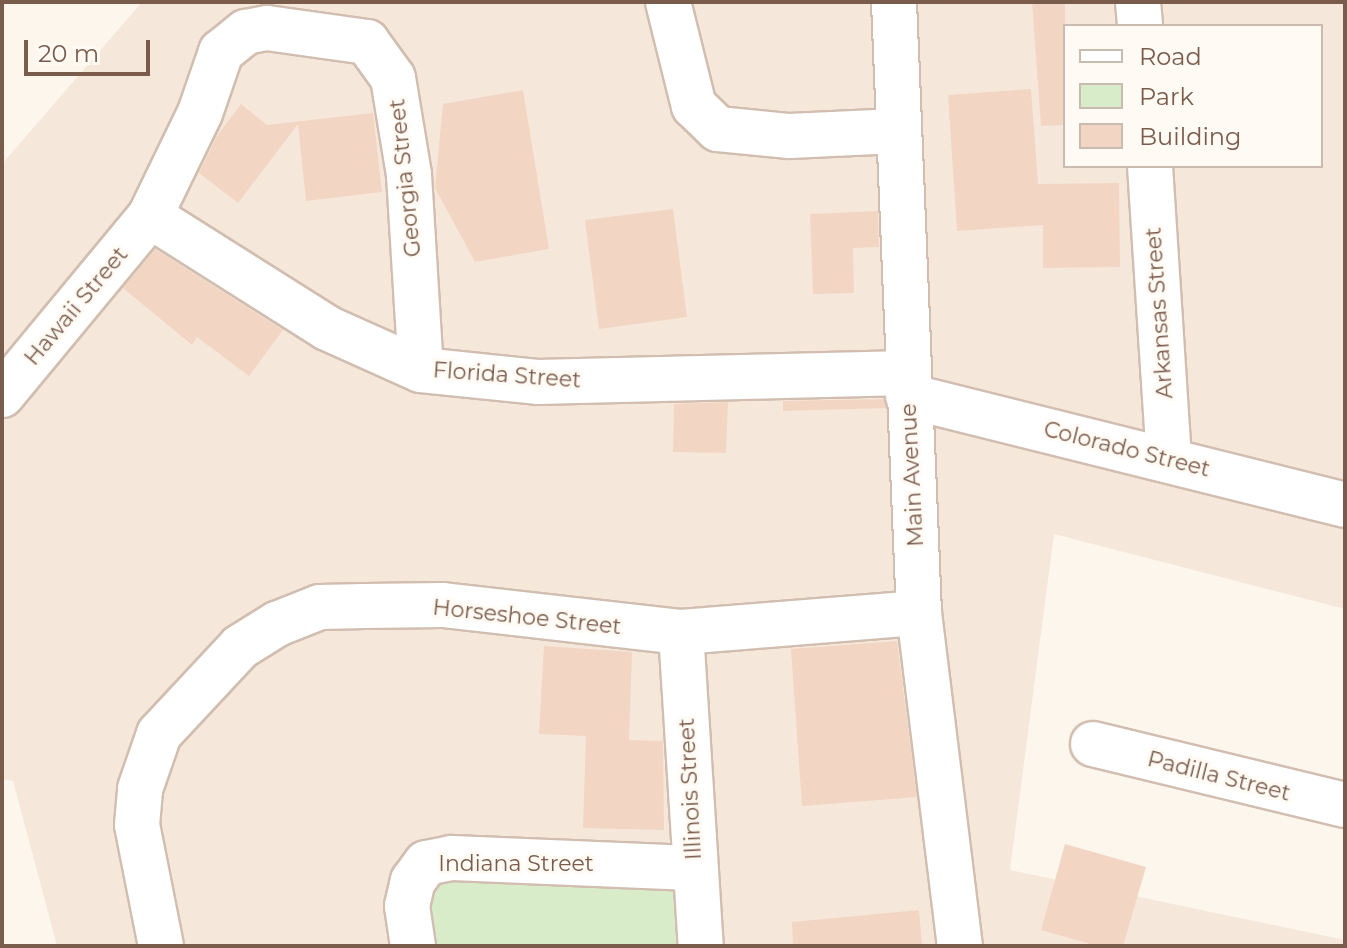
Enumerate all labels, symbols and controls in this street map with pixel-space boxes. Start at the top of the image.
scale bar [28,24,154,74]
legend [1063,24,1323,168]
text: 20 m [38,39,99,68]
text: Road [1139,42,1202,71]
text: Park [1139,82,1194,111]
street label: Georgia Street [384,98,426,258]
text: Building [1139,122,1242,151]
street label: Arkansas Street [1140,226,1178,400]
street label: Hawaii Street [19,241,133,371]
street label: Florida Street [432,357,582,393]
street label: Main Avenue [895,403,929,547]
street label: Colorado Street [1041,416,1213,482]
street label: Horseshoe Street [431,594,623,640]
street label: Illinois Street [673,717,707,861]
street label: Padilla Street [1145,745,1293,807]
street label: Indiana Street [438,851,594,877]

